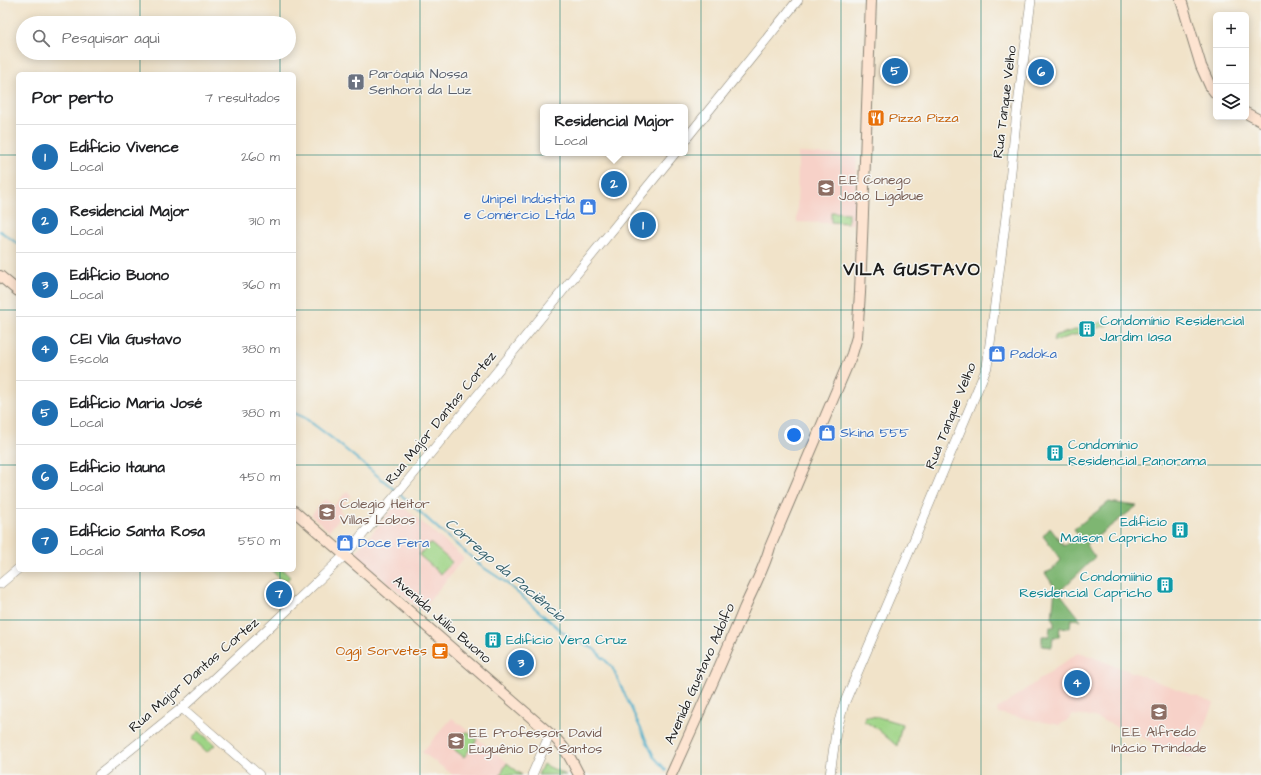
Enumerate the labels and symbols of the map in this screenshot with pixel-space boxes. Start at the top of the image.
street label: Rua Tanque Velho [988,44,1022,160]
pin: 5 [882,56,908,86]
pin: 6 [1028,57,1054,87]
place label: Paróquia Nossa Senhora da Luz [369,64,472,100]
church icon: Paróquia Nossa Senhora da Luz [346,72,366,92]
restaurant icon: Pizza Pizza [866,108,886,128]
place label: Pizza Pizza [889,108,959,128]
pin: 2 [601,169,627,199]
place label: E.E Conego João Ligabue [839,170,924,206]
school or university icon: E.E Conego João Ligabue [816,178,836,198]
place label: Unipel Indústria e Comércio Ltda [464,189,575,225]
shop icon: Unipel Indústria e Comércio Ltda [578,197,598,217]
pin: 1 [630,210,656,240]
district label: VILA GUSTAVO [842,257,981,282]
place label: Condomínio Residencial Jardim Iasa [1100,311,1244,347]
building icon: Condomínio Residencial Jardim Iasa [1077,319,1097,339]
shop icon: Padoka [987,344,1007,364]
place label: Padoka [1010,344,1057,364]
street label: Rua Major Dantas Cortez [381,347,501,489]
street label: Rua Tanque Velho [920,360,982,472]
shop icon: Skina 555 [817,423,837,443]
place label: Skina 555 [840,423,909,443]
your location [784,425,804,445]
place label: Condomínio Residencial Panorama [1068,435,1206,471]
building icon: Condomínio Residencial Panorama [1045,443,1065,463]
place label: Colegio Heitor Villas Lobos [340,494,430,530]
school or university icon: Colegio Heitor Villas Lobos [317,502,337,522]
place label: Edifício Maison Capricho [1060,512,1167,548]
water label: Córrego da Paciência [440,513,571,628]
building icon: Edifício Maison Capricho [1170,520,1190,540]
shop icon: Doce Fera [335,533,355,553]
place label: Doce Fera [358,533,429,553]
place label: Condomiínio Residencial Capricho [1019,567,1152,603]
street label: Avenida Júlio Buono [388,571,496,669]
building icon: Condomiínio Residencial Capricho [1155,575,1175,595]
pin: 7 [266,579,292,609]
street label: Avenida Gustavo Adolfo [660,600,740,748]
street label: Rua Major Dantas Cortez [125,613,263,737]
building icon: Edifício Vera Cruz [483,630,503,650]
place label: Edifício Vera Cruz [506,630,627,650]
place label: Oggi Sorvetes [336,641,427,661]
cafe icon: Oggi Sorvetes [430,641,450,661]
pin: 3 [508,648,534,678]
pin: 4 [1064,668,1090,698]
school or university icon: E.E Alfredo Inácio Trindade [1149,702,1169,722]
place label: E.E Alfredo Inácio Trindade [1111,722,1207,758]
place label: E.E Professor David Euguênio Dos Santos [469,723,602,759]
school or university icon: E.E Professor David Euguênio Dos Santos [446,731,466,751]

